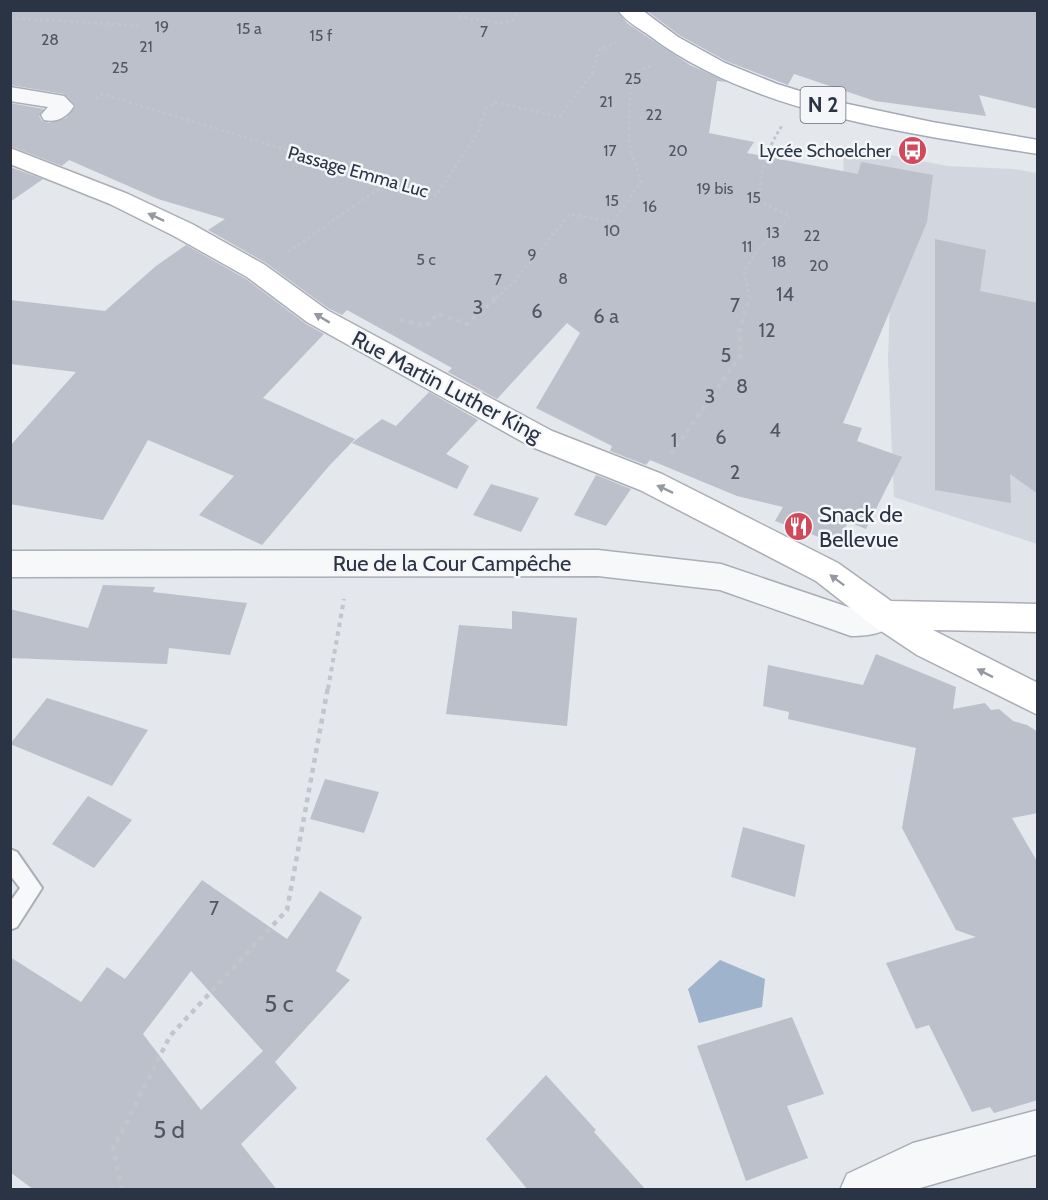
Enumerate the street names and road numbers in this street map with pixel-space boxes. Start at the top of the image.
road number: N 2 [800,87,846,123]
street label: Passage Emma Luc [285,141,431,203]
street label: Rue Martin Luther King [347,325,547,448]
street label: Rue de la Cour Campêche [333,550,571,577]

